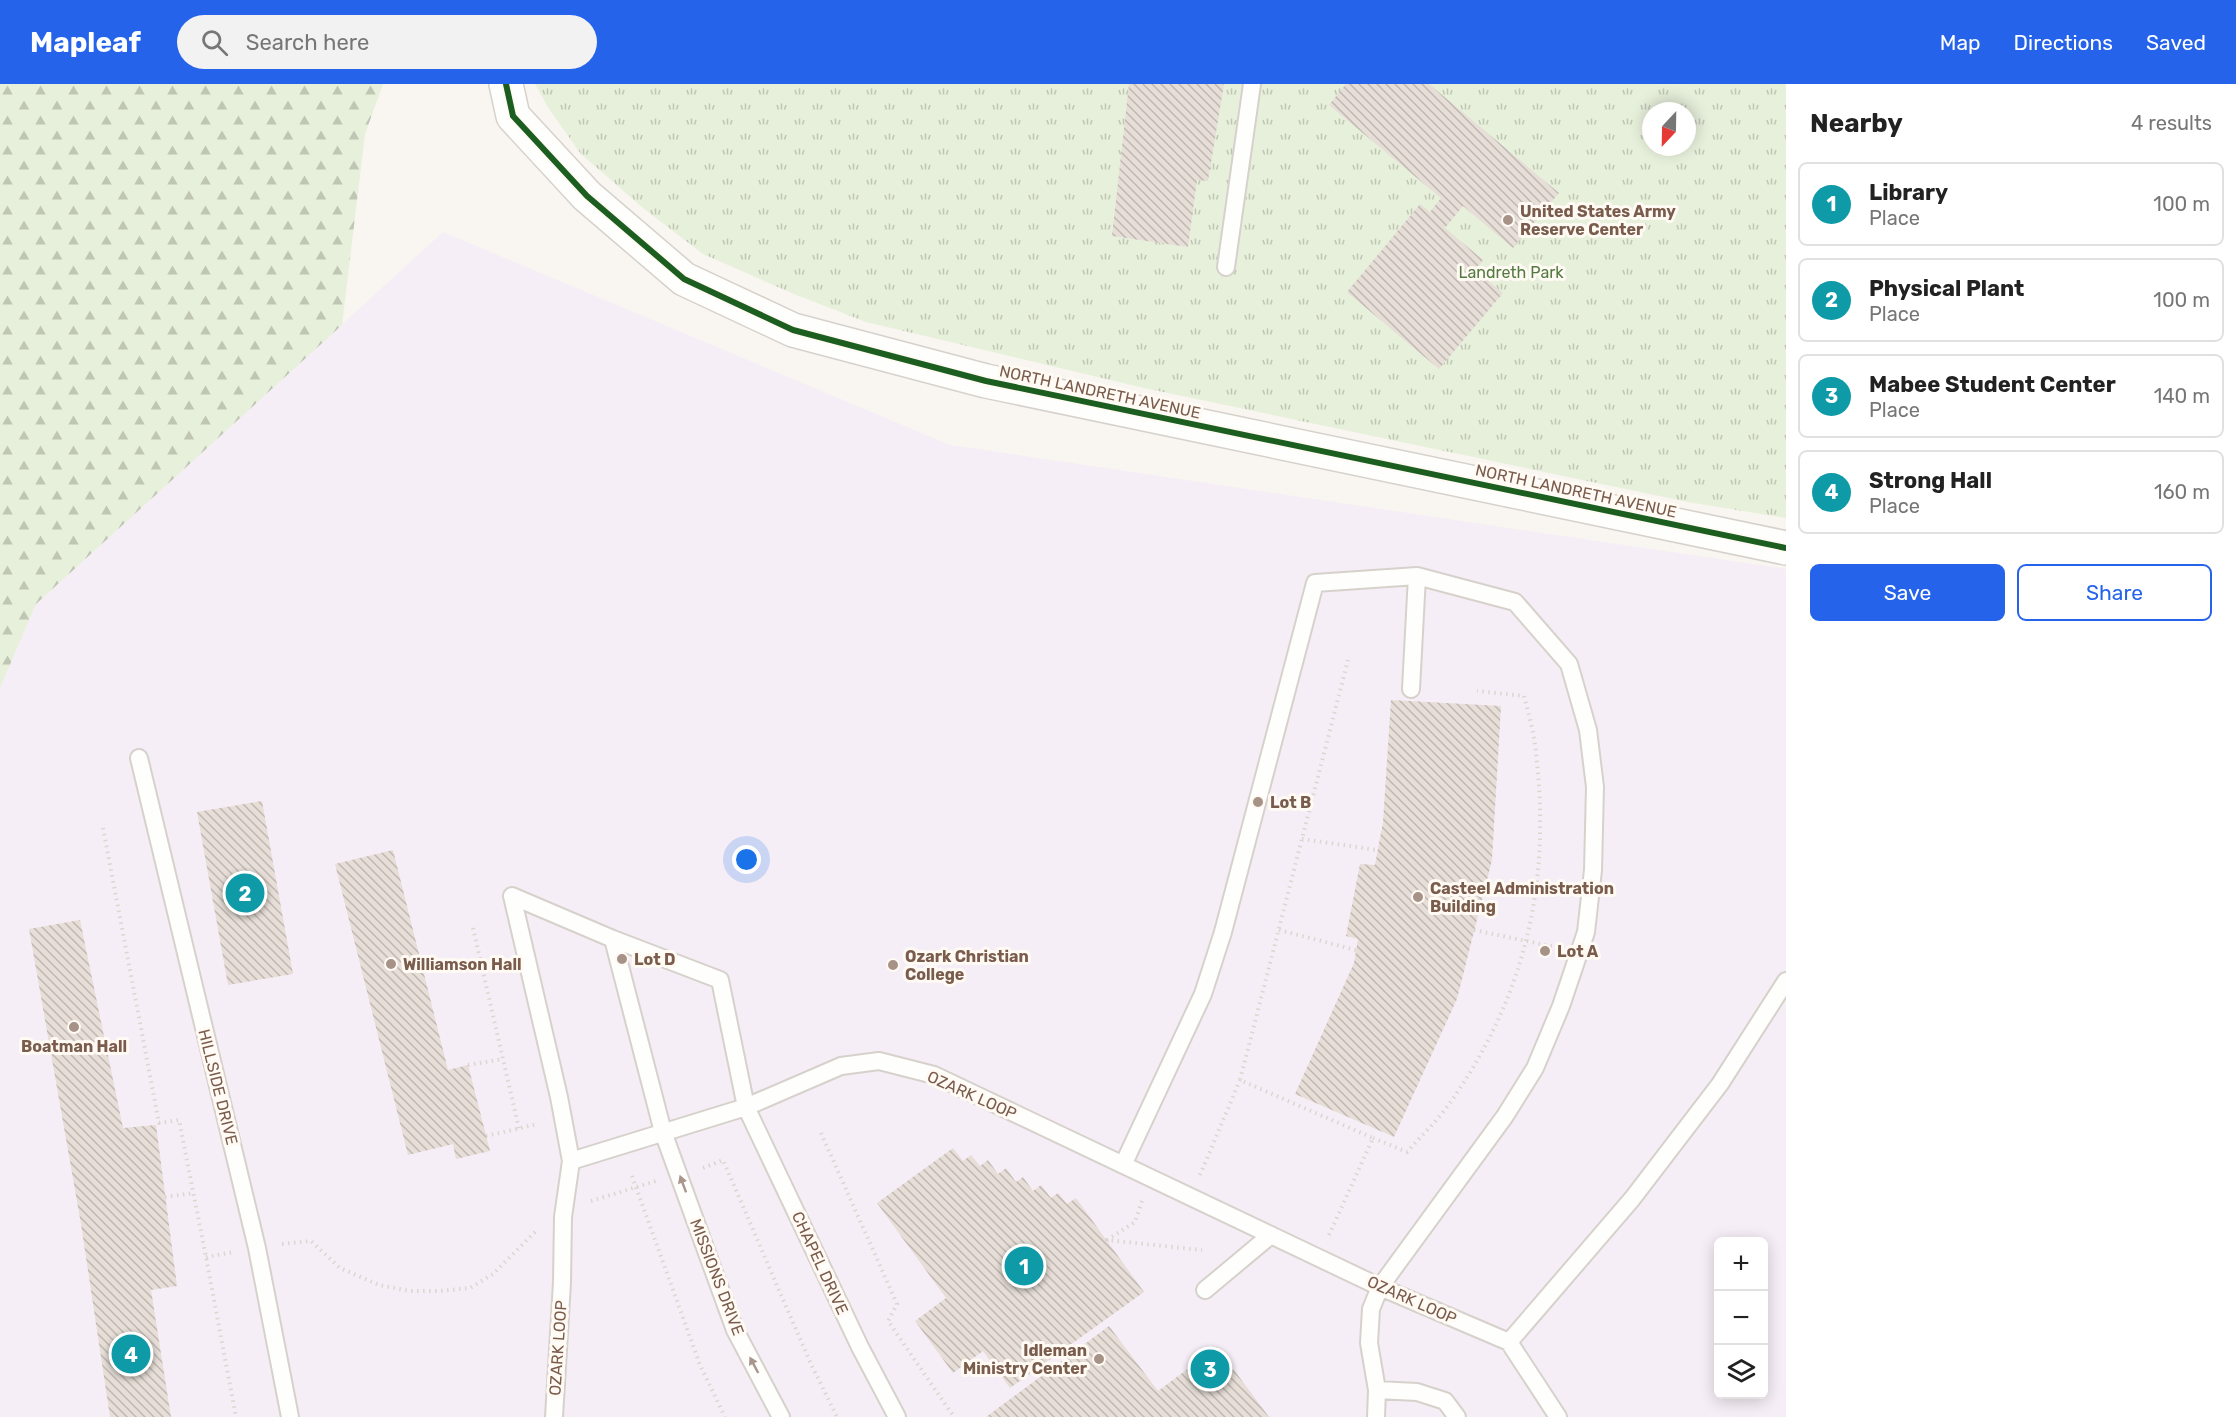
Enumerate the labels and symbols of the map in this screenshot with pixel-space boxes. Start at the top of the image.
north arrow [1642,102,1696,156]
place label: United States Army Reserve Center [1520,202,1676,239]
marker: United States Army Reserve Center [1501,213,1515,227]
park label: Landreth Park [1458,263,1564,282]
street label: NORTH LANDRETH AVENUE [998,361,1202,423]
street label: NORTH LANDRETH AVENUE [1474,460,1678,522]
place label: Lot B [1270,793,1311,812]
marker: Lot B [1251,795,1265,809]
your location [732,845,761,874]
pin: 2 [226,870,264,916]
place label: Casteel Administration Building [1430,879,1614,916]
marker: Casteel Administration Building [1411,890,1425,904]
place label: Lot A [1557,942,1599,961]
marker: Lot A [1538,944,1552,958]
place label: Ozark Christian College [905,947,1029,984]
place label: Lot D [634,950,676,969]
marker: Lot D [615,952,629,966]
place label: Williamson Hall [403,955,522,974]
marker: Williamson Hall [384,957,398,971]
marker: Ozark Christian College [886,958,900,972]
marker: Boatman Hall [67,1020,81,1034]
street label: HILLSIDE DRIVE [194,1027,242,1147]
place label: Boatman Hall [21,1037,127,1056]
street label: OZARK LOOP [924,1067,1020,1123]
one-way arrow [677,1175,687,1193]
street label: CHAPEL DRIVE [788,1209,852,1317]
street label: MISSIONS DRIVE [686,1216,748,1338]
pin: 1 [1004,1244,1044,1288]
street label: OZARK LOOP [1364,1272,1460,1328]
street label: OZARK LOOP [545,1300,571,1396]
pin: 4 [112,1332,150,1376]
place label: Idleman Ministry Center [963,1341,1088,1378]
pin: 3 [1190,1346,1230,1392]
marker: Idleman Ministry Center [1092,1352,1106,1366]
one-way arrow [749,1357,759,1374]

